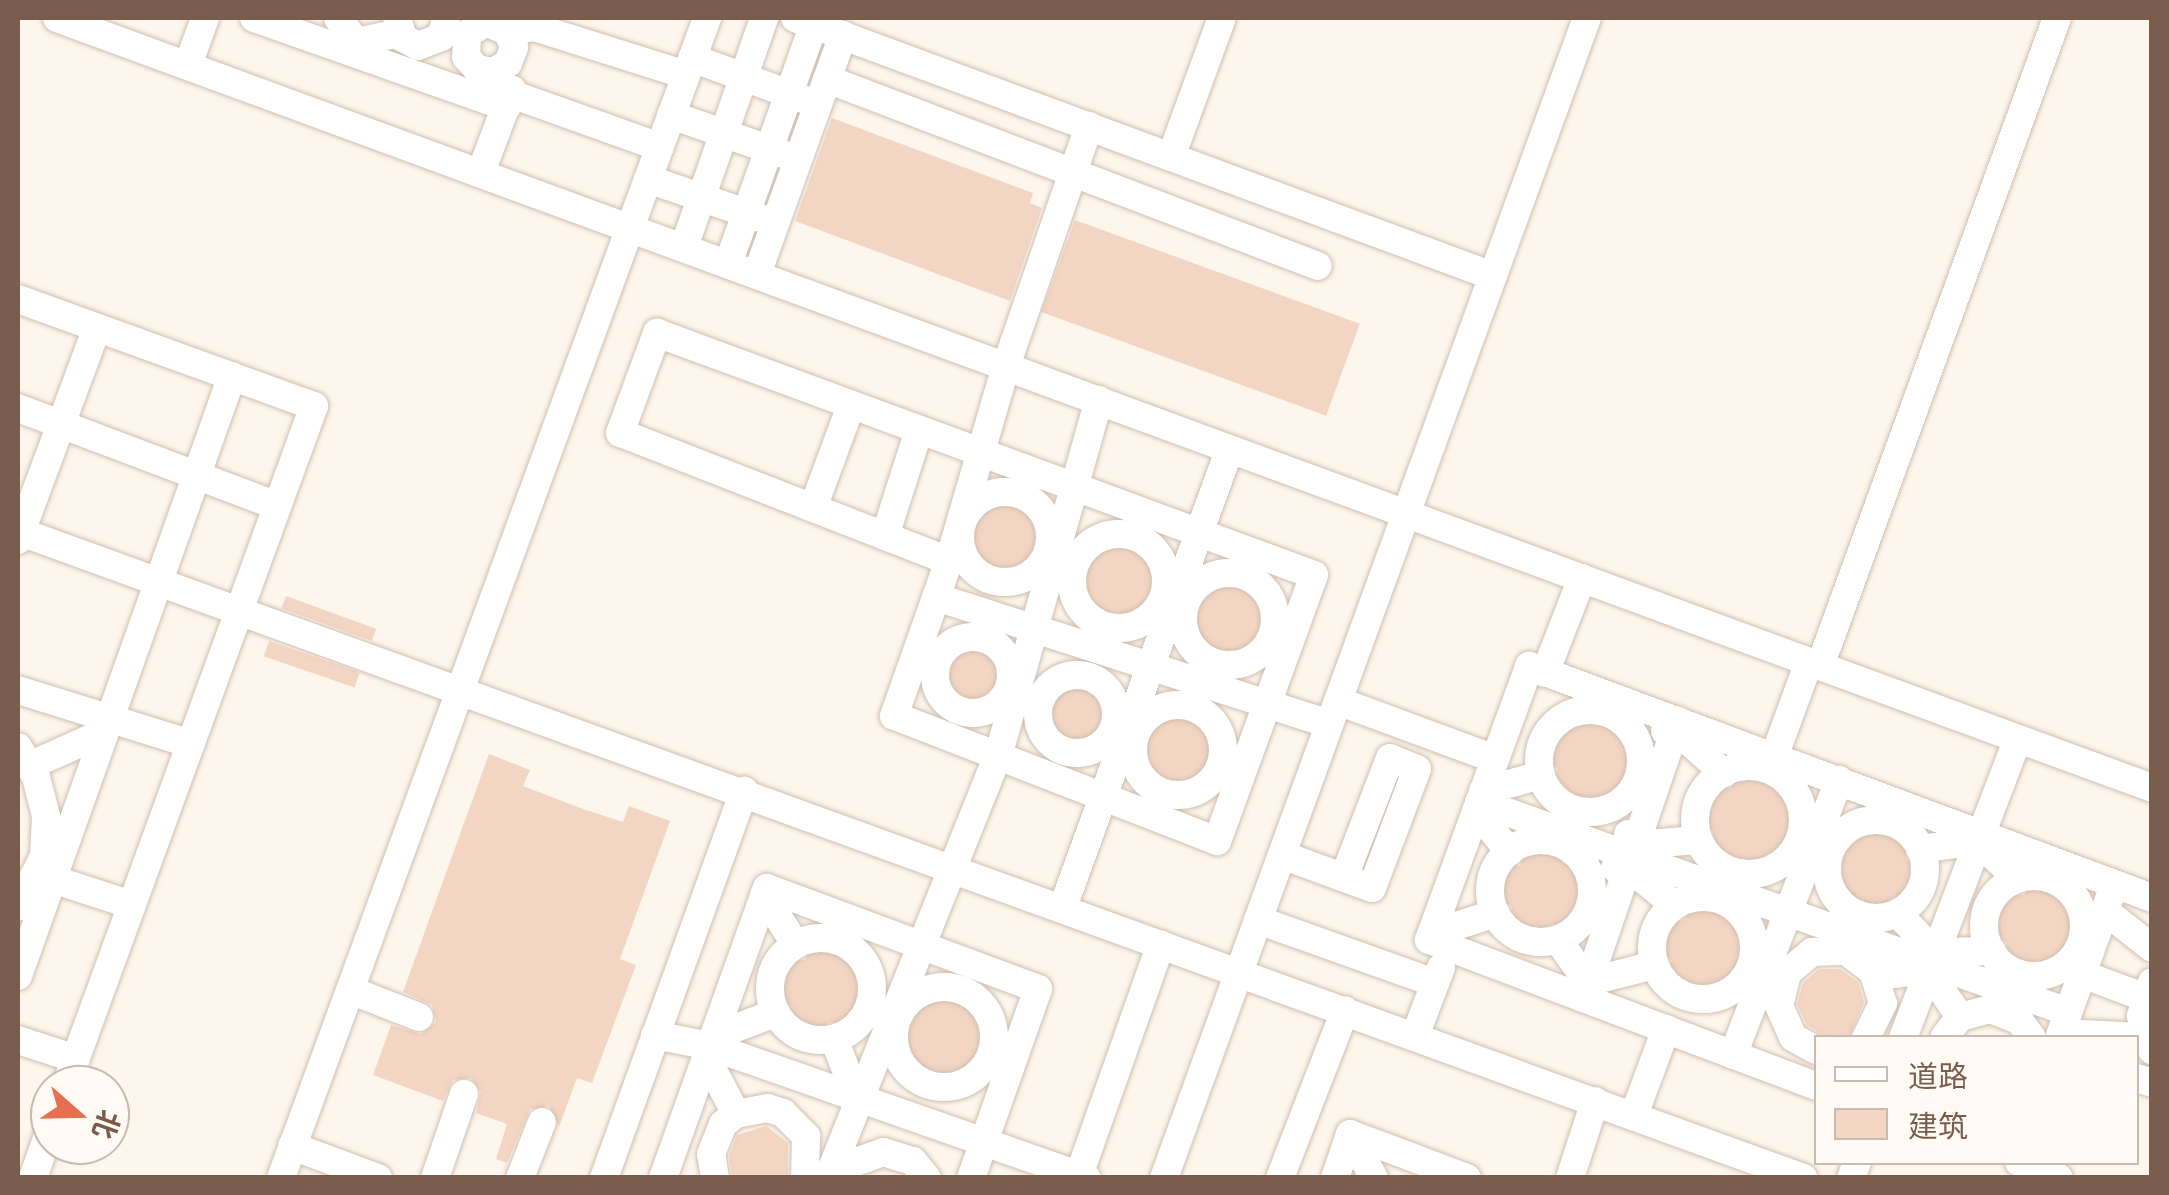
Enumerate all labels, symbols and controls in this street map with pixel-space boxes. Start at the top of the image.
legend [1814,1035,2139,1165]
text: 道路 [1908,1056,1968,1096]
north arrow [30,1065,130,1165]
text: 北 [84,1105,129,1144]
text: 建筑 [1908,1106,1968,1146]

